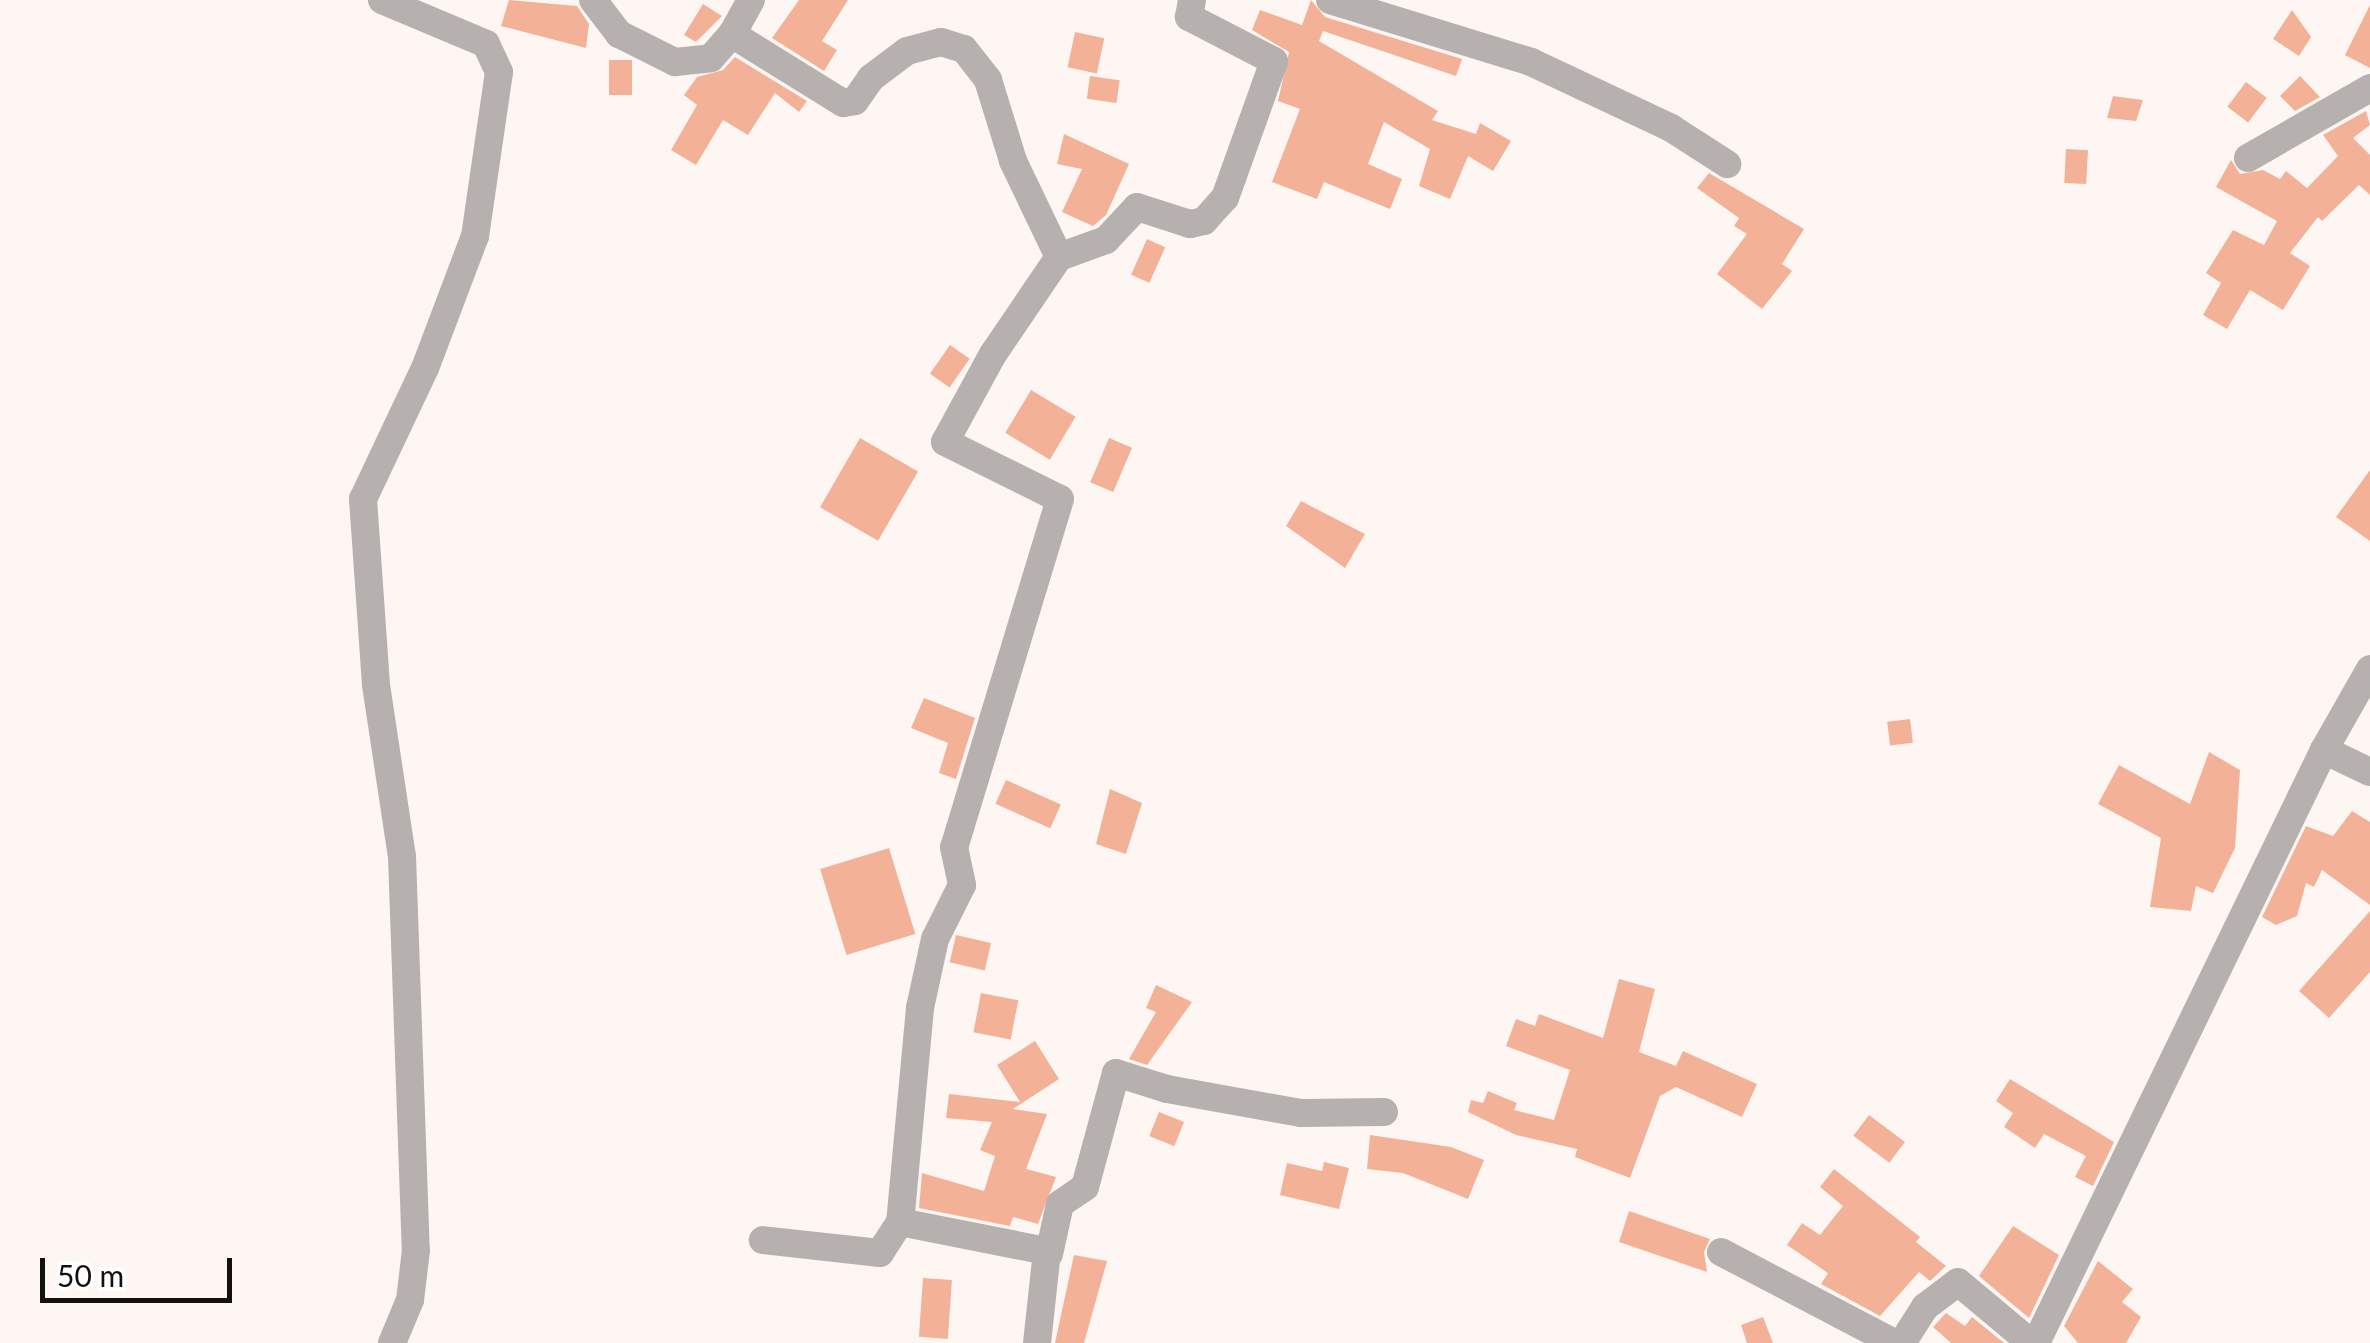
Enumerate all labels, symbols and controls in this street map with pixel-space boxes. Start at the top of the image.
scale bar [45,1238,238,1300]
text: 50 m [57,1257,124,1293]

